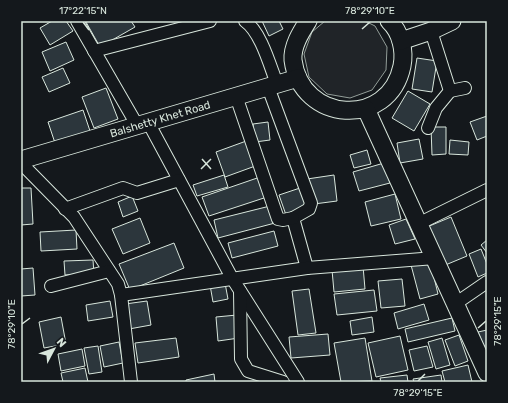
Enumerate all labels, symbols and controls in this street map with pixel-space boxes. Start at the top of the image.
text: 17°22'15"N [59,5,107,17]
text: 78°29'10"E [345,5,395,17]
street label: Balshetty Khet Road [108,98,212,140]
text: 78°29'15"E [492,296,504,346]
text: 78°29'10"E [6,299,18,349]
north arrow [34,329,74,369]
text: N [54,336,69,350]
text: 78°29'15"E [393,387,443,399]

